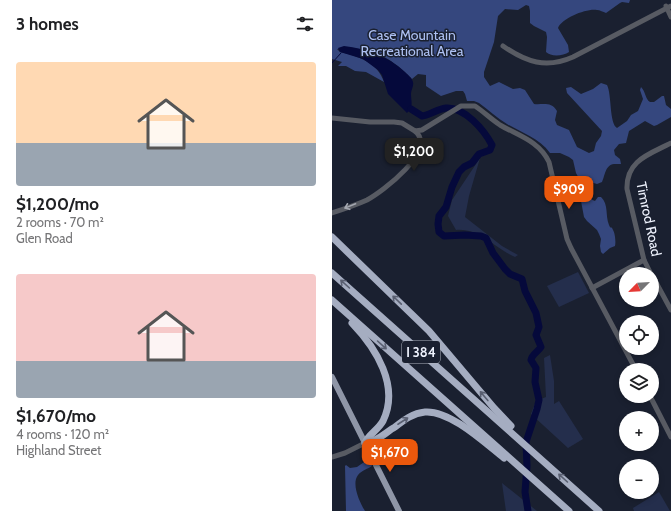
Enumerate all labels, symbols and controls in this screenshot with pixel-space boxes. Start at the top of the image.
icon: filters [294,13,316,35]
text: 3 homes [16,14,79,34]
park label: Case Mountain Recreational Area [361,26,464,60]
icon: home [130,88,202,160]
pin: $1,200 [381,138,447,172]
text: $1,200 [394,143,434,159]
pin: $909 [545,176,593,210]
street label: Timrod Road [632,180,666,258]
text: $909 [553,181,585,197]
text: $1,200/mo [16,194,99,214]
one-way arrow [344,203,356,211]
text: 2 rooms · 70 m² [16,214,104,230]
text: Glen Road [16,230,73,246]
north arrow [619,267,659,307]
map controls [619,267,659,499]
one-way arrow [340,280,350,289]
one-way arrow [392,295,402,305]
icon: home [130,300,202,372]
button: locate [619,315,659,355]
one-way arrow [377,340,387,349]
road number: I 384 [402,341,440,363]
button: layers [619,363,659,403]
one-way arrow [480,391,489,401]
text: $1,670/mo [16,406,96,426]
button: + [619,411,659,451]
one-way arrow [397,417,408,425]
text: 4 rooms · 120 m² [16,426,109,442]
pin: $1,670 [357,439,423,473]
text: Highland Street [16,442,101,458]
text: $1,670 [371,444,409,460]
button: − [619,459,659,499]
one-way arrow [558,473,568,482]

